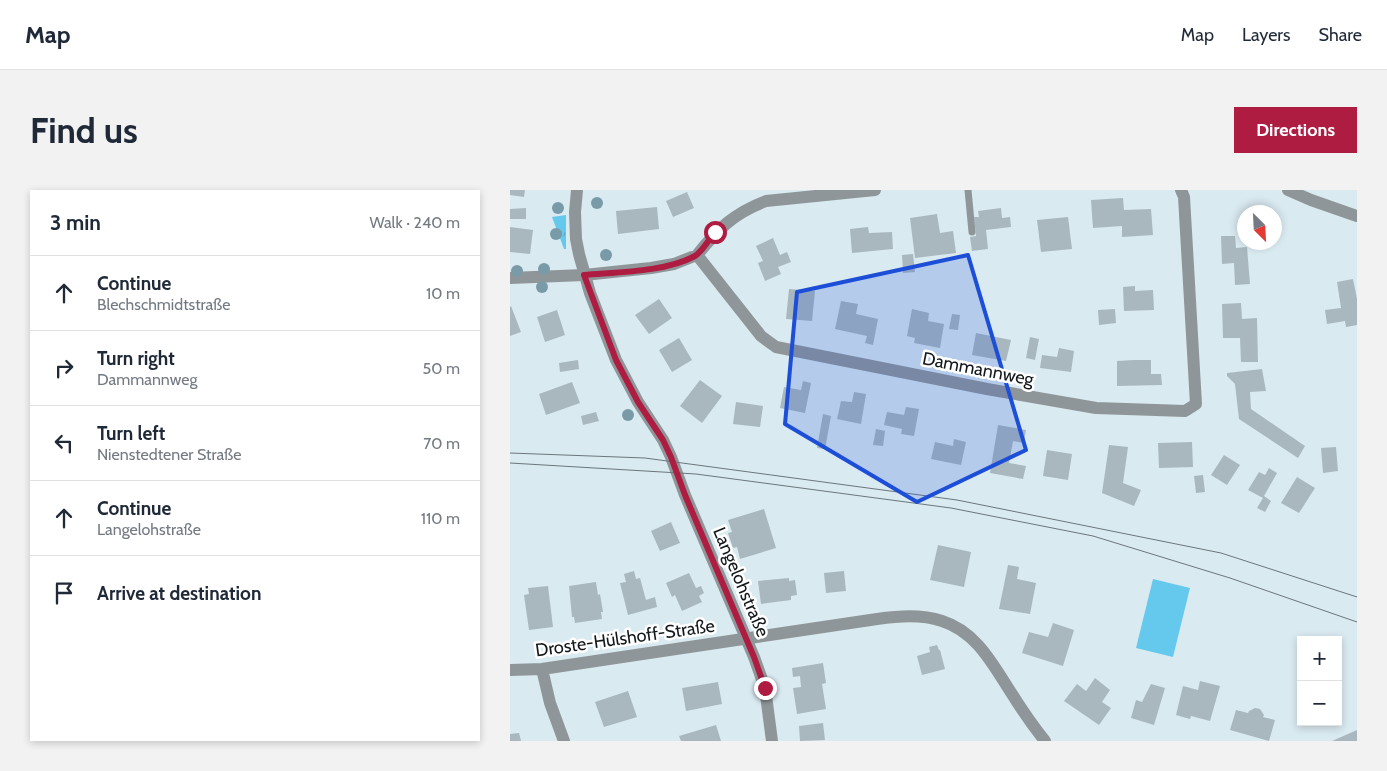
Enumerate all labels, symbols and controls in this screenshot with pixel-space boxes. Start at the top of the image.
text: Map [25,20,71,49]
text: Map [1181,24,1214,46]
text: Layers [1242,24,1291,46]
text: Share [1319,24,1362,46]
button: Directions [1234,107,1357,153]
text: Find us [30,109,138,152]
north arrow [1237,205,1282,250]
text: 3 min [50,210,101,235]
text: Walk · 240 m [369,213,460,232]
route start [704,221,727,244]
text: Continue [97,272,171,295]
icon: ahead [50,279,78,307]
text: 10 m [426,284,460,303]
text: Blechschmidtstraße [97,295,231,314]
text: Turn right [97,347,175,370]
street label: Dammannweg [920,347,1037,391]
icon: right [50,354,78,382]
text: 50 m [423,359,460,378]
text: Dammannweg [97,370,197,389]
text: Turn left [97,422,165,445]
icon: left [50,429,78,457]
text: 70 m [423,434,460,453]
text: Nienstedtener Straße [97,445,241,464]
text: Continue [97,497,171,520]
icon: ahead [50,504,78,532]
text: 110 m [421,509,460,528]
text: Langelohstraße [97,520,201,539]
street label: Langelohstraße [708,524,774,640]
icon: arrive [50,579,78,607]
text: Arrive at destination [97,582,261,605]
street label: Droste-Hülshoff-Straße [534,615,716,661]
map controls [1297,636,1342,726]
button: + [1297,636,1342,681]
route end [754,677,777,700]
button: − [1297,681,1342,726]

